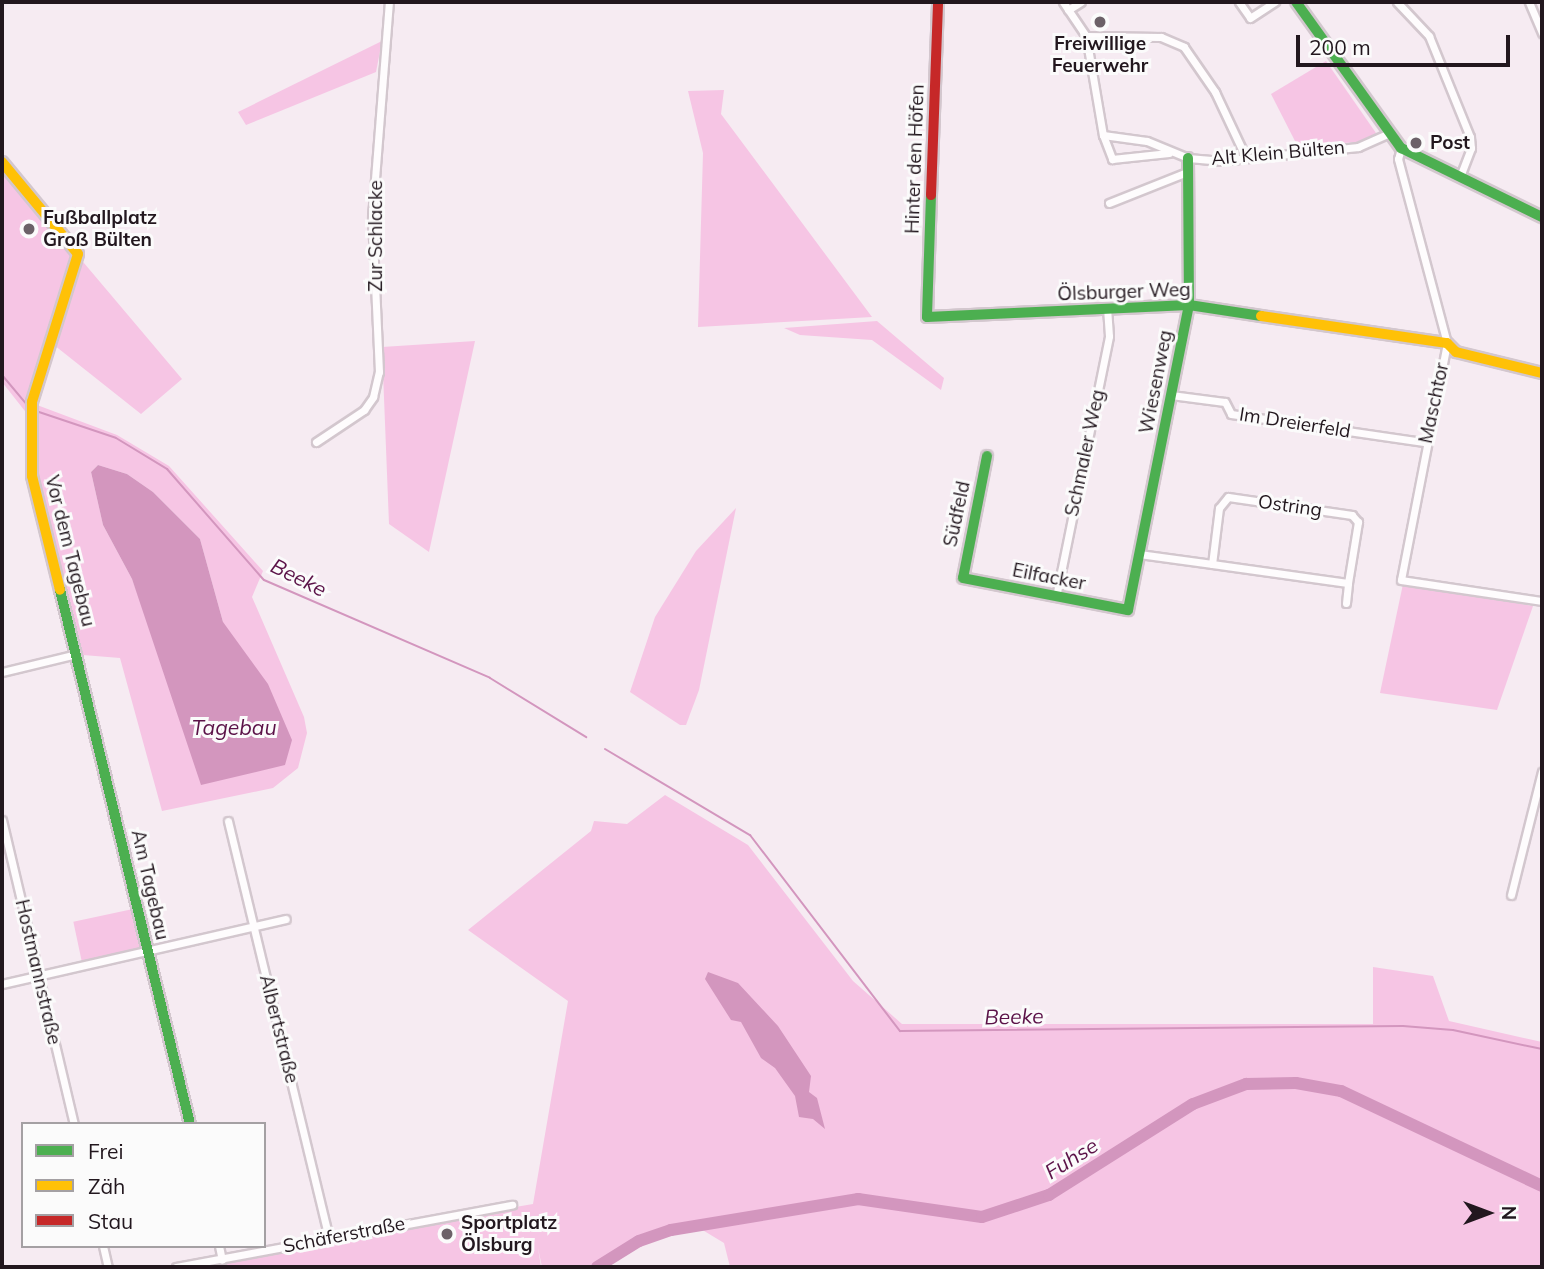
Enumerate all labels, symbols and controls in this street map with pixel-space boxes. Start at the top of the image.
marker: Freiwillige Feuerwehr [1092,14,1108,30]
scale bar [1299,21,1512,65]
place label: Freiwillige Feuerwehr [1052,33,1148,77]
text: 200 m [1309,34,1371,60]
street label: Hinter den Höfen [901,84,929,234]
place label: Post [1430,132,1470,154]
marker: Post [1408,135,1424,151]
street label: Alt Klein Bülten [1210,136,1346,170]
street label: Zur Schlacke [365,180,387,292]
place label: Fußballplatz Groß Bülten [43,207,157,251]
marker: Fußballplatz Groß Bülten [21,221,37,237]
street label: Ölsburger Weg [1057,278,1191,306]
street label: Wiesenweg [1135,328,1177,436]
street label: Maschtor [1414,361,1454,445]
street label: Schmaler Weg [1060,388,1110,518]
street label: Im Dreierfeld [1238,403,1352,443]
street label: Vor dem Tagebau [40,473,100,629]
street label: Südfeld [939,479,975,549]
street label: Ostring [1256,490,1324,522]
water label: Beeke [267,552,331,602]
street label: Eilfacker [1010,559,1088,595]
water label: Tagebau [191,714,277,740]
street label: Am Tagebau [126,828,174,942]
street label: Hostmannstraße [10,897,66,1047]
street label: Albertstraße [255,972,303,1086]
water label: Beeke [984,1003,1044,1029]
legend [21,1122,266,1248]
water label: Fuhse [1040,1132,1102,1184]
text: Frei [88,1138,124,1164]
text: Zäh [88,1173,125,1199]
north arrow [1453,1178,1523,1248]
text: N [1497,1206,1521,1220]
text: Stau [88,1208,133,1234]
street label: Schäferstraße [281,1212,407,1258]
place label: Sportplatz Ölsburg [461,1212,557,1256]
marker: Sportplatz Ölsburg [439,1226,455,1242]

